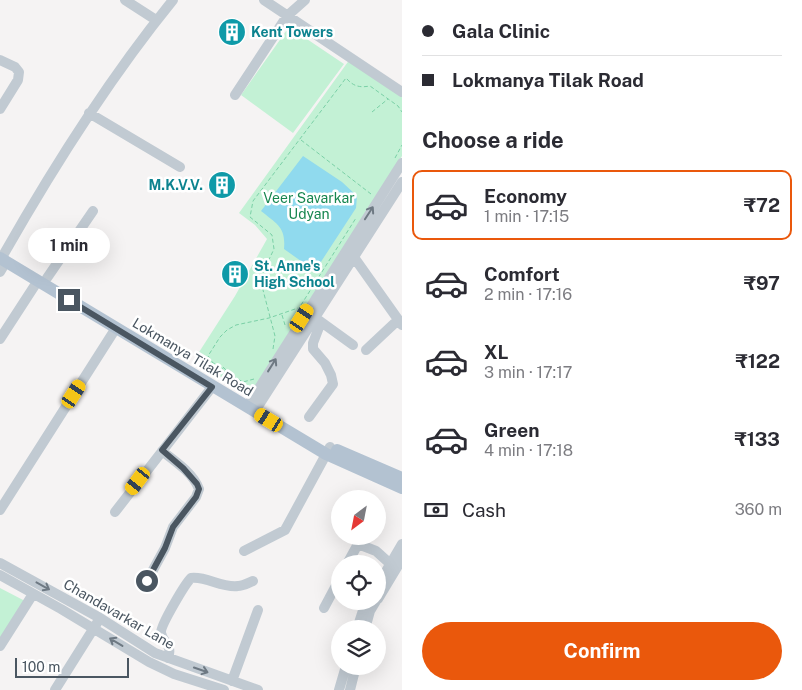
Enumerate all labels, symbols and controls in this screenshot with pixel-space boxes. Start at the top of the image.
building icon: Kent Towers [217,17,247,47]
text: Gala Clinic [452,20,550,42]
place label: Kent Towers [251,24,333,40]
text: Lokmanya Tilak Road [452,69,644,91]
text: Choose a ride [422,127,564,153]
building icon: M.K.V.V. [207,170,237,200]
place label: M.K.V.V. [148,177,203,193]
icon: car [424,183,469,228]
text: Economy [484,185,567,207]
park label: Veer Savarkar Udyan [263,190,355,222]
text: ₹72 [744,194,780,216]
one-way arrow [364,207,374,221]
text: 1 min · 17:15 [484,207,569,226]
callout: 1 min [28,228,110,262]
text: 1 min [50,236,88,255]
place label: St. Anne's High School [254,258,335,290]
building icon: St. Anne's High School [220,259,250,289]
icon: car [424,261,469,306]
text: Comfort [484,263,560,285]
text: ₹97 [744,272,780,294]
text: 2 min · 17:16 [484,285,572,304]
route end [58,289,80,311]
car [287,301,316,335]
street label: Lokmanya Tilak Road [130,315,256,399]
icon: car [424,339,469,384]
text: XL [484,341,509,363]
text: ₹122 [736,350,780,372]
one-way arrow [268,359,278,373]
text: 3 min · 17:17 [484,363,572,382]
car [59,377,88,411]
car [252,406,285,434]
icon: car [424,417,469,462]
text: Green [484,419,539,441]
text: ₹133 [734,428,780,450]
text: 4 min · 17:18 [484,441,573,460]
car [122,465,153,497]
north arrow [331,490,386,545]
map controls [331,490,386,675]
icon: cash [422,496,450,524]
text: Cash [462,499,506,521]
text: 360 m [735,500,782,519]
button: locate [331,555,386,610]
route start [136,570,158,592]
street label: Chandavarkar Lane [61,576,177,652]
one-way arrow [35,581,50,591]
button: layers [331,620,386,675]
button: Confirm [422,622,782,680]
one-way arrow [109,637,123,647]
scale bar [15,655,129,678]
text: 100 m [22,659,60,675]
one-way arrow [193,666,208,675]

